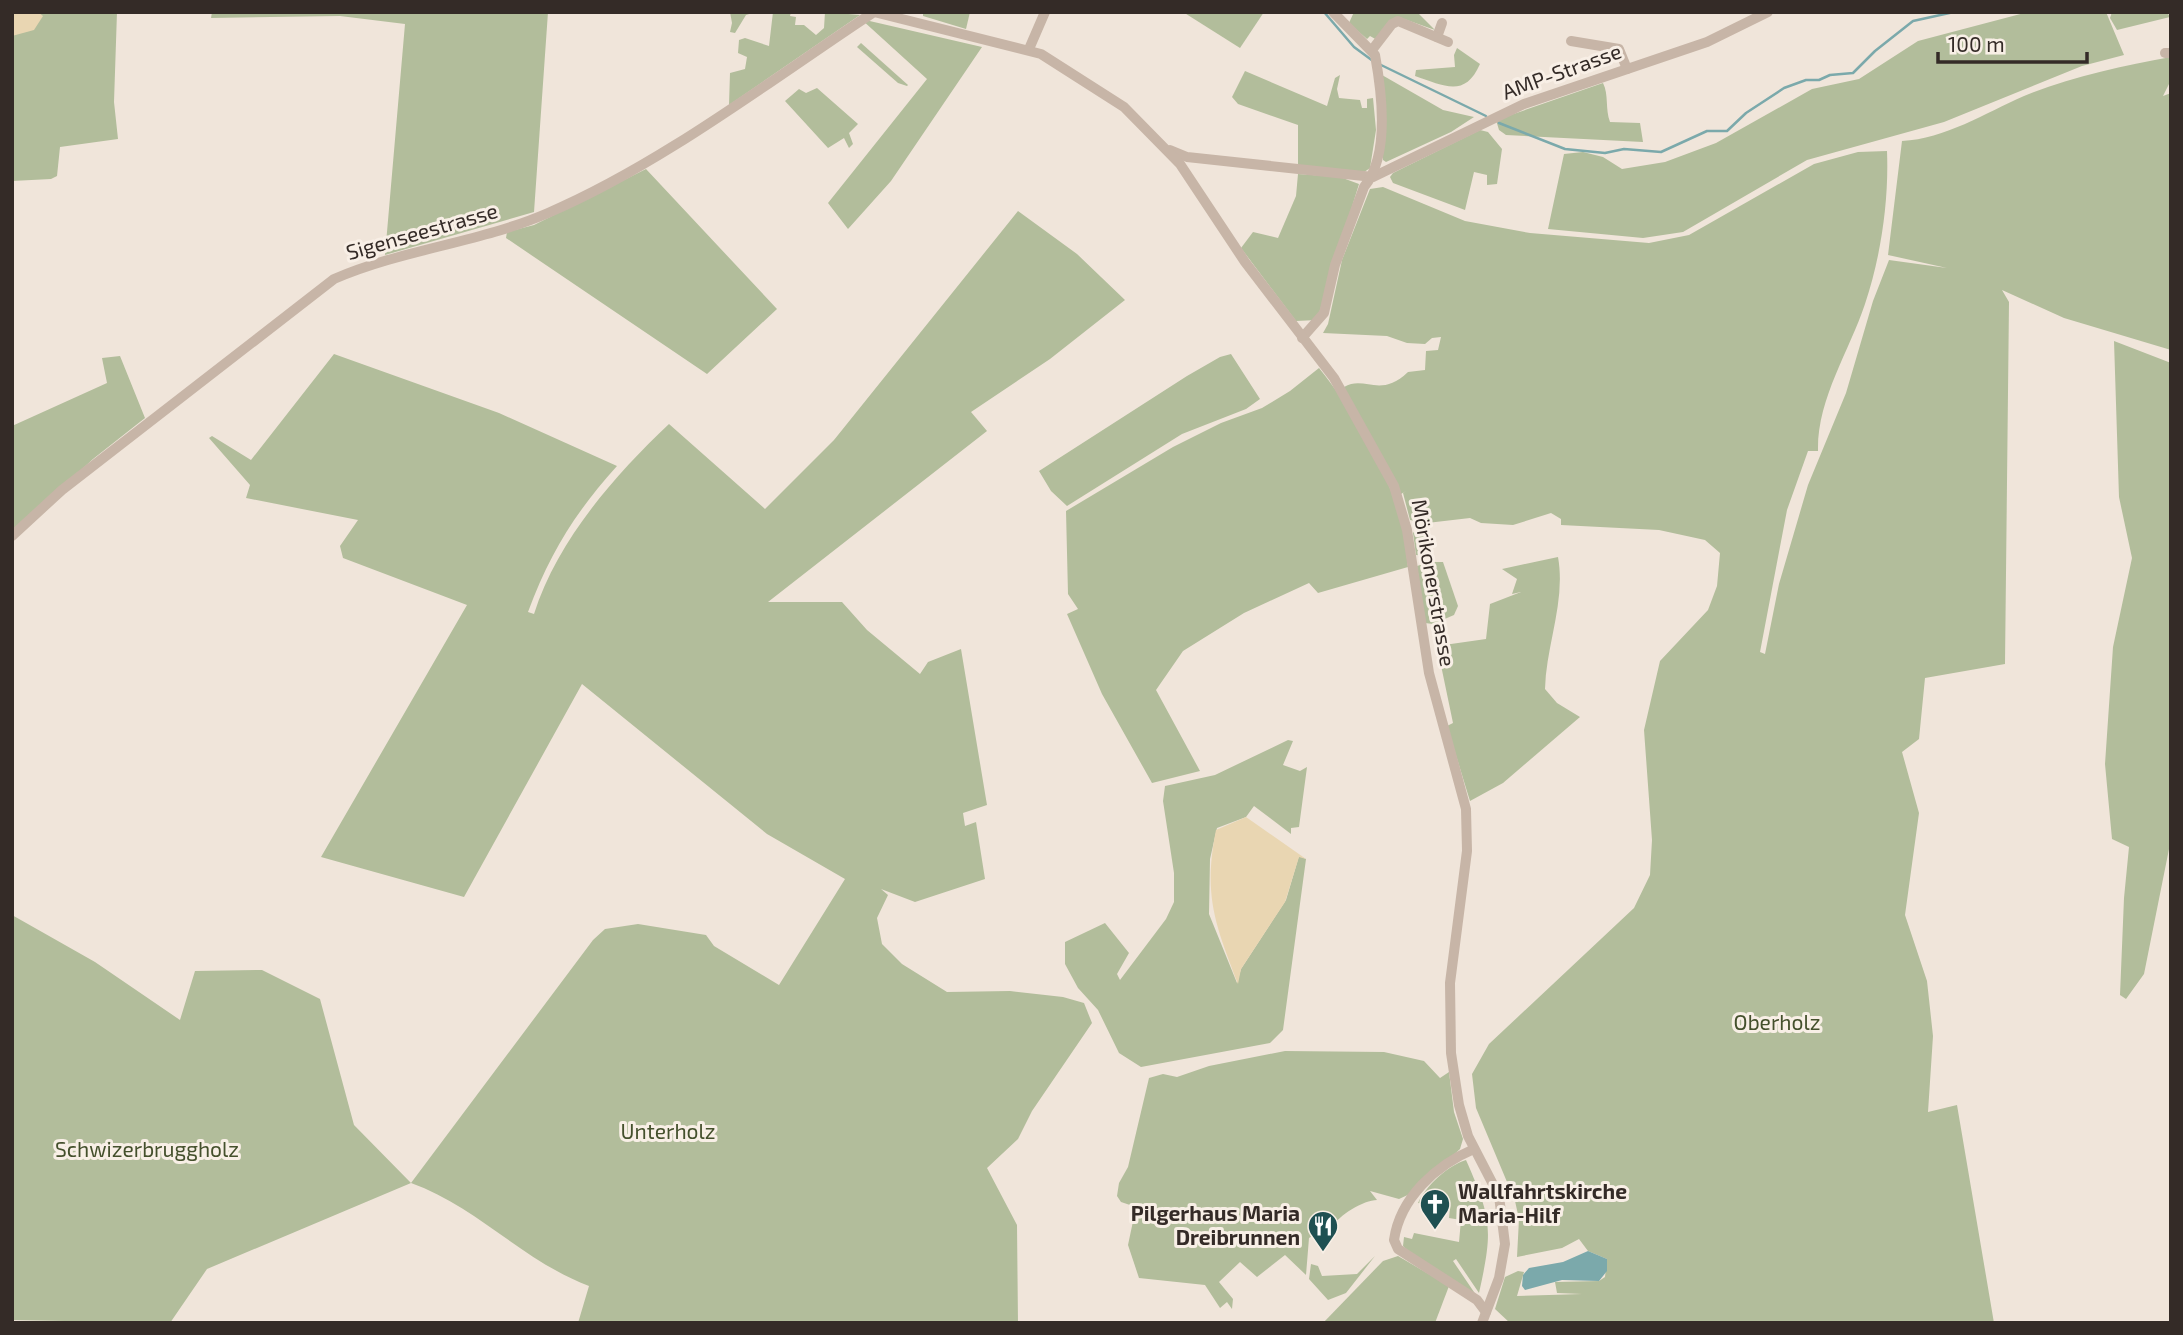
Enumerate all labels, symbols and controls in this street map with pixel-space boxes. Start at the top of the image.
scale bar [1938,21,2087,65]
text: 100 m [1948,31,2005,56]
street label: AMP-Strasse [1498,37,1625,104]
street label: Sigenseestrasse [343,197,500,264]
street label: Mörikonerstrasse [1407,497,1461,668]
park label: Oberholz [1734,1009,1820,1034]
park label: Unterholz [621,1118,715,1143]
park label: Schwizerbruggholz [55,1136,239,1161]
place label: Wallfahrtskirche Maria-Hilf [1458,1178,1627,1227]
church icon: Wallfahrtskirche Maria-Hilf [1418,1187,1452,1231]
place label: Pilgerhaus Maria Dreibrunnen [1131,1200,1300,1249]
restaurant icon: Pilgerhaus Maria Dreibrunnen [1306,1209,1340,1253]

